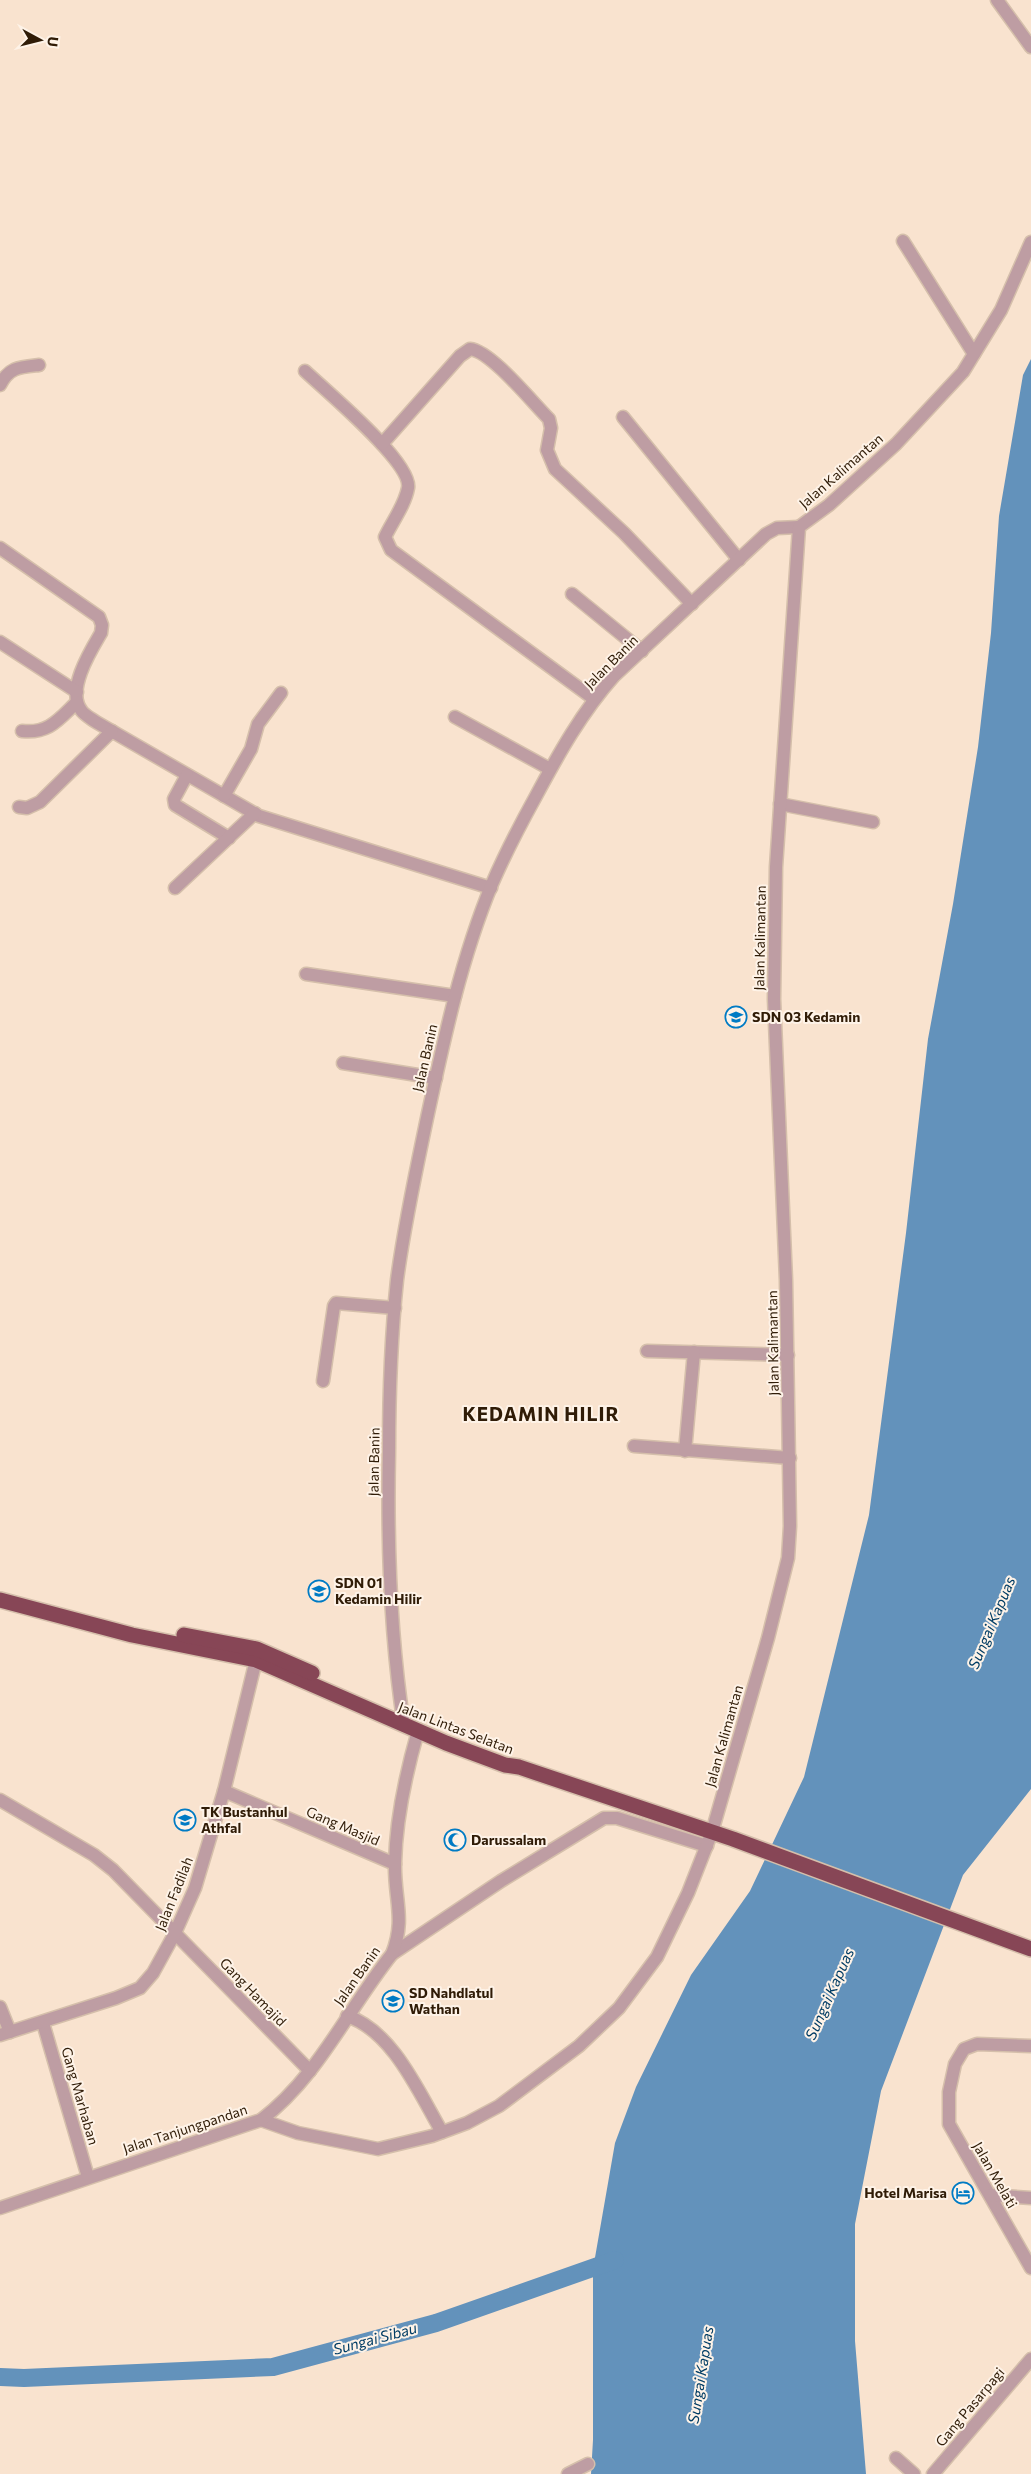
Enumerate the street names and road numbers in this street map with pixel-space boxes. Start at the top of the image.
street label: Jalan Kalimantan [795,430,886,512]
street label: Jalan Banin [580,631,641,692]
street label: Jalan Kalimantan [750,885,769,991]
street label: Jalan Banin [408,1022,441,1093]
street label: Jalan Kalimantan [763,1290,782,1396]
street label: Jalan Banin [364,1427,383,1497]
street label: Jalan Kalimantan [701,1683,746,1789]
street label: Jalan Lintas Selatan [396,1698,516,1757]
street label: Gang Masjid [304,1802,382,1849]
street label: Jalan Fadilah [151,1854,196,1933]
street label: Jalan Banin [330,1943,383,2009]
street label: Gang Hamajid [217,1954,290,2029]
street label: Gang Marhaban [58,2045,103,2147]
street label: Jalan Tanjungpandan [120,2100,249,2157]
street label: Jalan Melati [970,2138,1021,2211]
street label: Gang Pasarpagi [932,2364,1008,2450]

